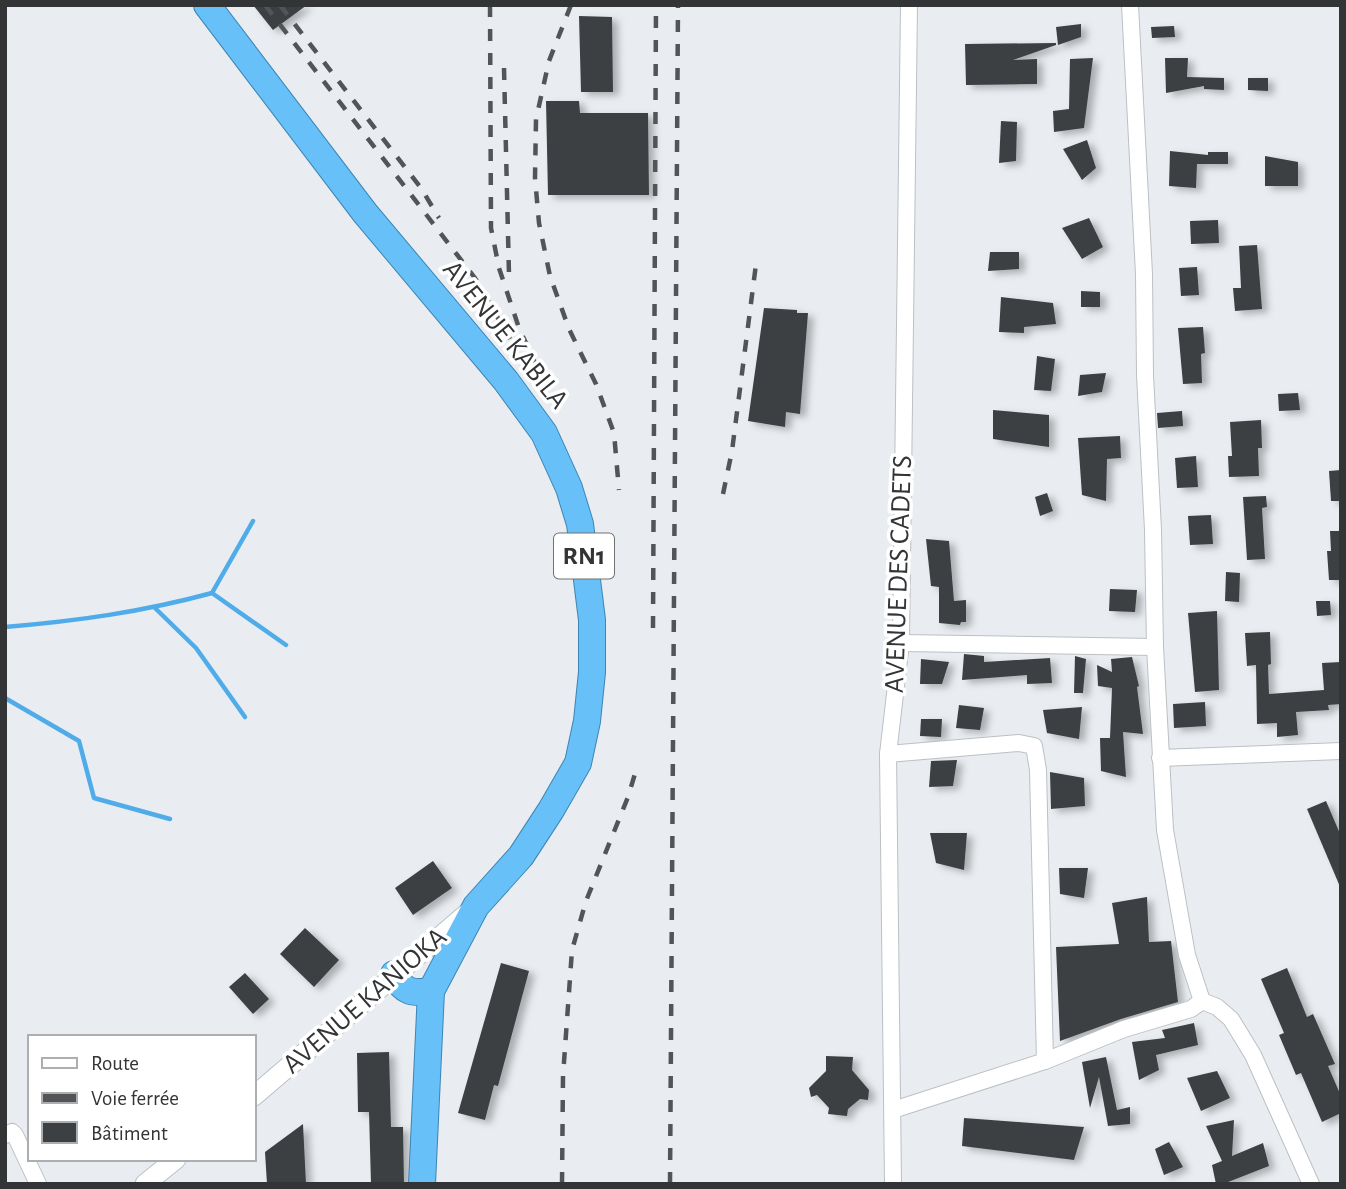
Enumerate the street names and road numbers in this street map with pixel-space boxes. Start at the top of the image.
street label: AVENUE KABILA [437,256,573,414]
street label: AVENUE DES CADETS [881,455,917,693]
road number: RN1 [554,534,614,578]
street label: AVENUE KANIOKA [278,923,452,1079]

